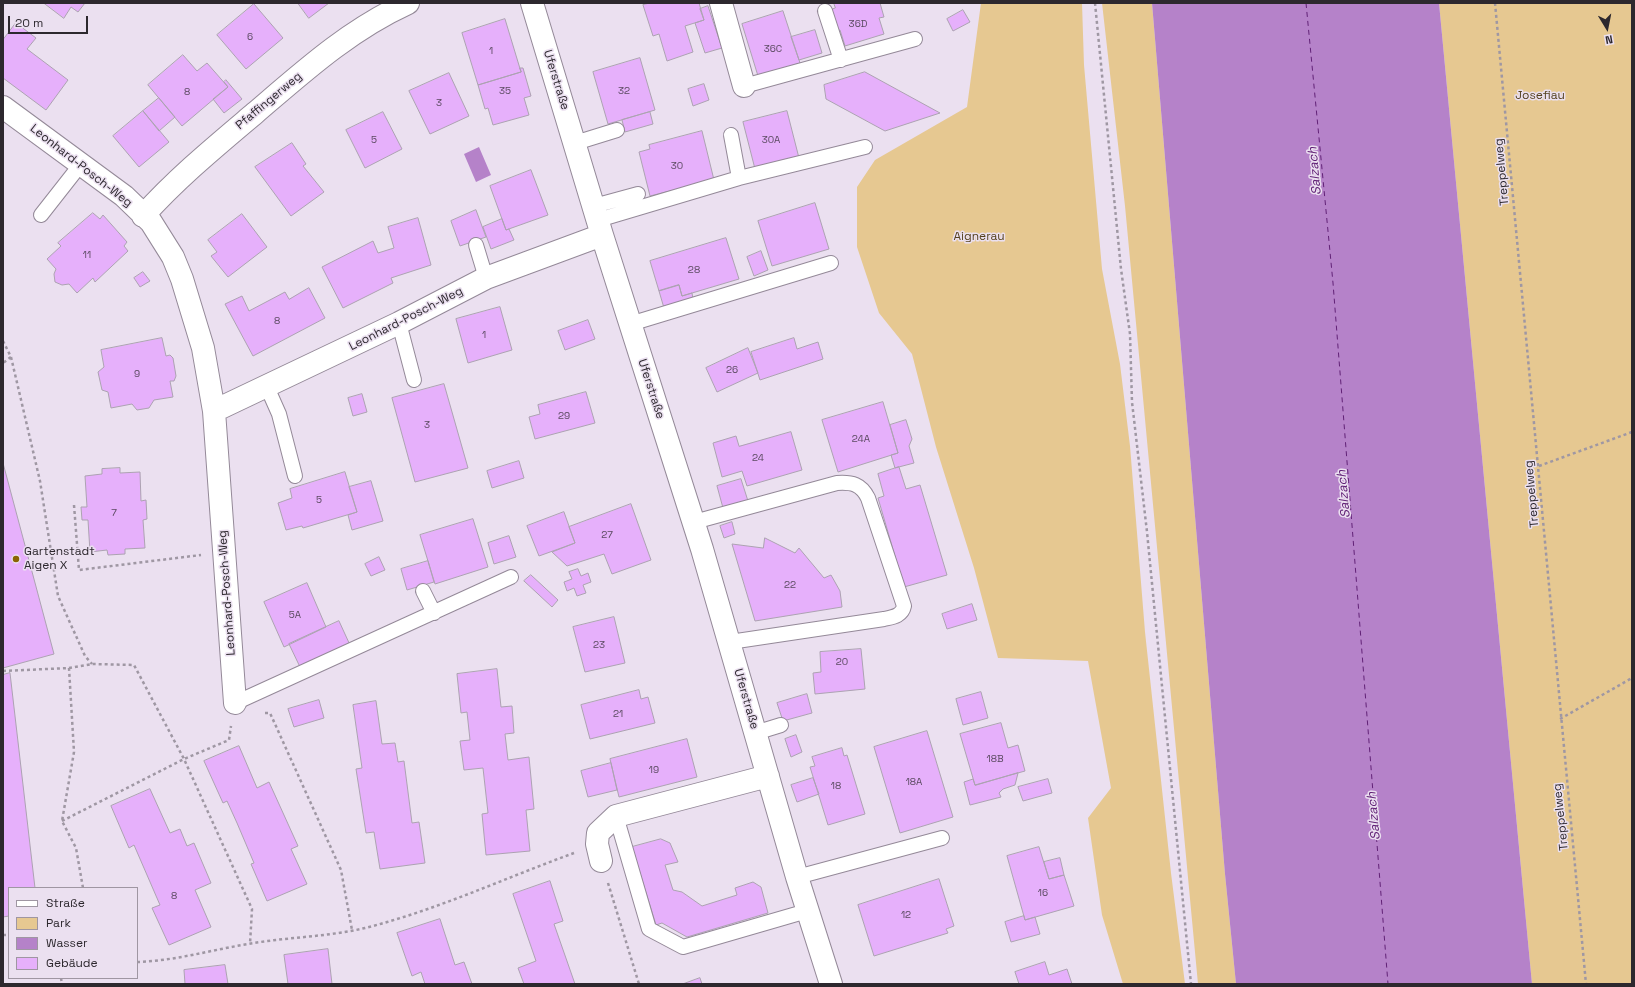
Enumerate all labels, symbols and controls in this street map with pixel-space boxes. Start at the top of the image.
scale bar [10,8,90,34]
north arrow [1587,8,1627,48]
text: 20 m [15,15,43,31]
house number: 36D [849,18,867,30]
house number: 6 [247,31,253,43]
text: N [1604,32,1614,47]
house number: 36C [764,43,782,55]
house number: 1 [489,45,493,57]
street label: Uferstraße [540,48,572,112]
street label: Pfaffingerweg [233,69,305,133]
house number: 35 [499,85,511,97]
house number: 32 [618,85,630,97]
house number: 8 [184,86,190,98]
park label: Josefiau [1515,89,1565,103]
house number: 3 [436,97,442,109]
street label: Leonhard-Posch-Weg [27,122,135,210]
house number: 5 [371,134,377,146]
house number: 30A [762,134,780,146]
street label: Treppelweg [1492,138,1512,206]
water label: Salzach [1305,146,1325,196]
house number: 30 [671,160,683,172]
park label: Aignerau [953,230,1005,244]
house number: 11 [83,249,91,261]
house number: 28 [688,264,700,276]
street label: Leonhard-Posch-Weg [347,284,465,354]
house number: 8 [274,315,280,327]
house number: 1 [482,329,486,341]
street label: Uferstraße [635,357,667,421]
house number: 26 [726,364,738,376]
house number: 9 [134,368,140,380]
house number: 29 [558,410,570,422]
house number: 3 [424,419,430,431]
house number: 24A [852,433,870,445]
house number: 24 [752,452,764,464]
street label: Treppelweg [1522,460,1542,528]
water label: Salzach [1334,469,1354,519]
house number: 5 [316,494,322,506]
house number: 7 [111,507,117,519]
house number: 27 [601,529,613,541]
street label: Leonhard-Posch-Weg [215,530,239,656]
place label: Gartenstadt Aigen X [24,545,95,573]
marker: Gartenstadt Aigen X [11,554,21,564]
house number: 22 [784,579,796,591]
house number: 5A [289,609,301,621]
house number: 23 [593,639,605,651]
house number: 20 [836,656,848,668]
street label: Uferstraße [731,667,761,731]
house number: 21 [613,708,623,720]
house number: 18B [986,753,1004,765]
house number: 19 [649,764,659,776]
house number: 18A [906,776,922,788]
house number: 18 [831,780,841,792]
street label: Treppelweg [1550,783,1572,851]
water label: Salzach [1364,791,1384,841]
legend [8,887,138,979]
house number: 16 [1038,887,1048,899]
house number: 8 [171,890,177,902]
text: Straße [46,895,85,911]
house number: 12 [901,909,911,921]
text: Park [46,915,71,931]
text: Wasser [46,935,88,951]
text: Gebäude [46,955,98,971]

